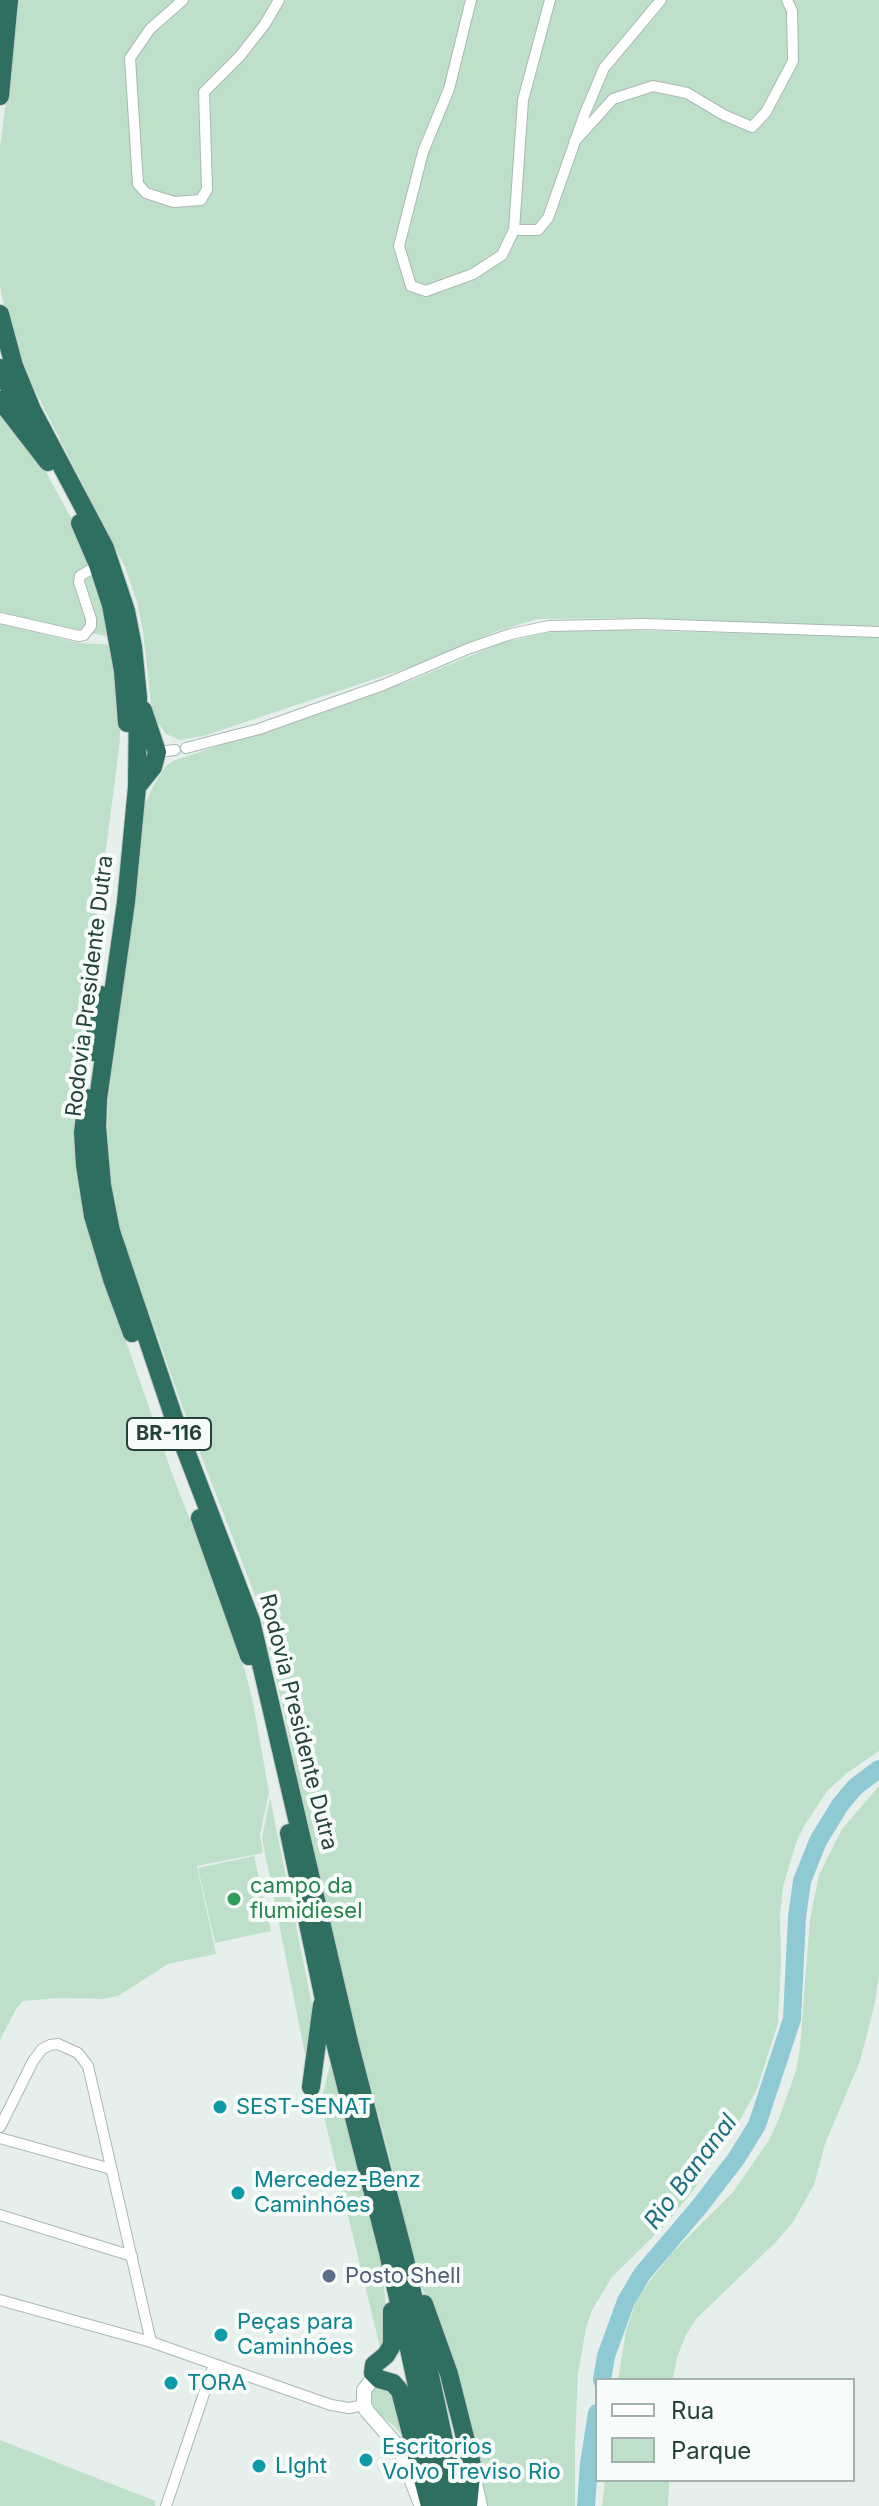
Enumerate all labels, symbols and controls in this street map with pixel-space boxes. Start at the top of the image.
street label: Rodovia Presidente Dutra [61,854,119,1118]
road number: BR-116 [127,1418,211,1450]
street label: Rodovia Presidente Dutra [253,1591,343,1853]
place label: campo da flumidiesel [250,1873,362,1924]
marker: campo da flumidiesel [225,1890,243,1908]
place label: SEST-SENAT [236,2094,372,2120]
marker: SEST-SENAT [211,2098,229,2116]
water label: Rio Bananal [638,2109,744,2235]
place label: Mercedez-Benz Caminhões [254,2167,421,2218]
marker: Mercedez-Benz Caminhões [229,2184,247,2202]
place label: Posto Shell [345,2263,461,2289]
marker: Posto Shell [320,2267,338,2285]
place label: Peças para Caminhões [237,2309,354,2360]
marker: Peças para Caminhões [212,2326,230,2344]
place label: TORA [187,2370,247,2396]
marker: TORA [162,2374,180,2392]
legend [595,2378,855,2482]
text: Rua [671,2396,714,2425]
place label: Escritorios Volvo Treviso Rio [382,2434,561,2486]
text: Parque [671,2436,751,2465]
marker: Escritorios Volvo Treviso Rio [357,2451,375,2469]
place label: LIght [275,2453,327,2479]
marker: LIght [250,2457,268,2475]

